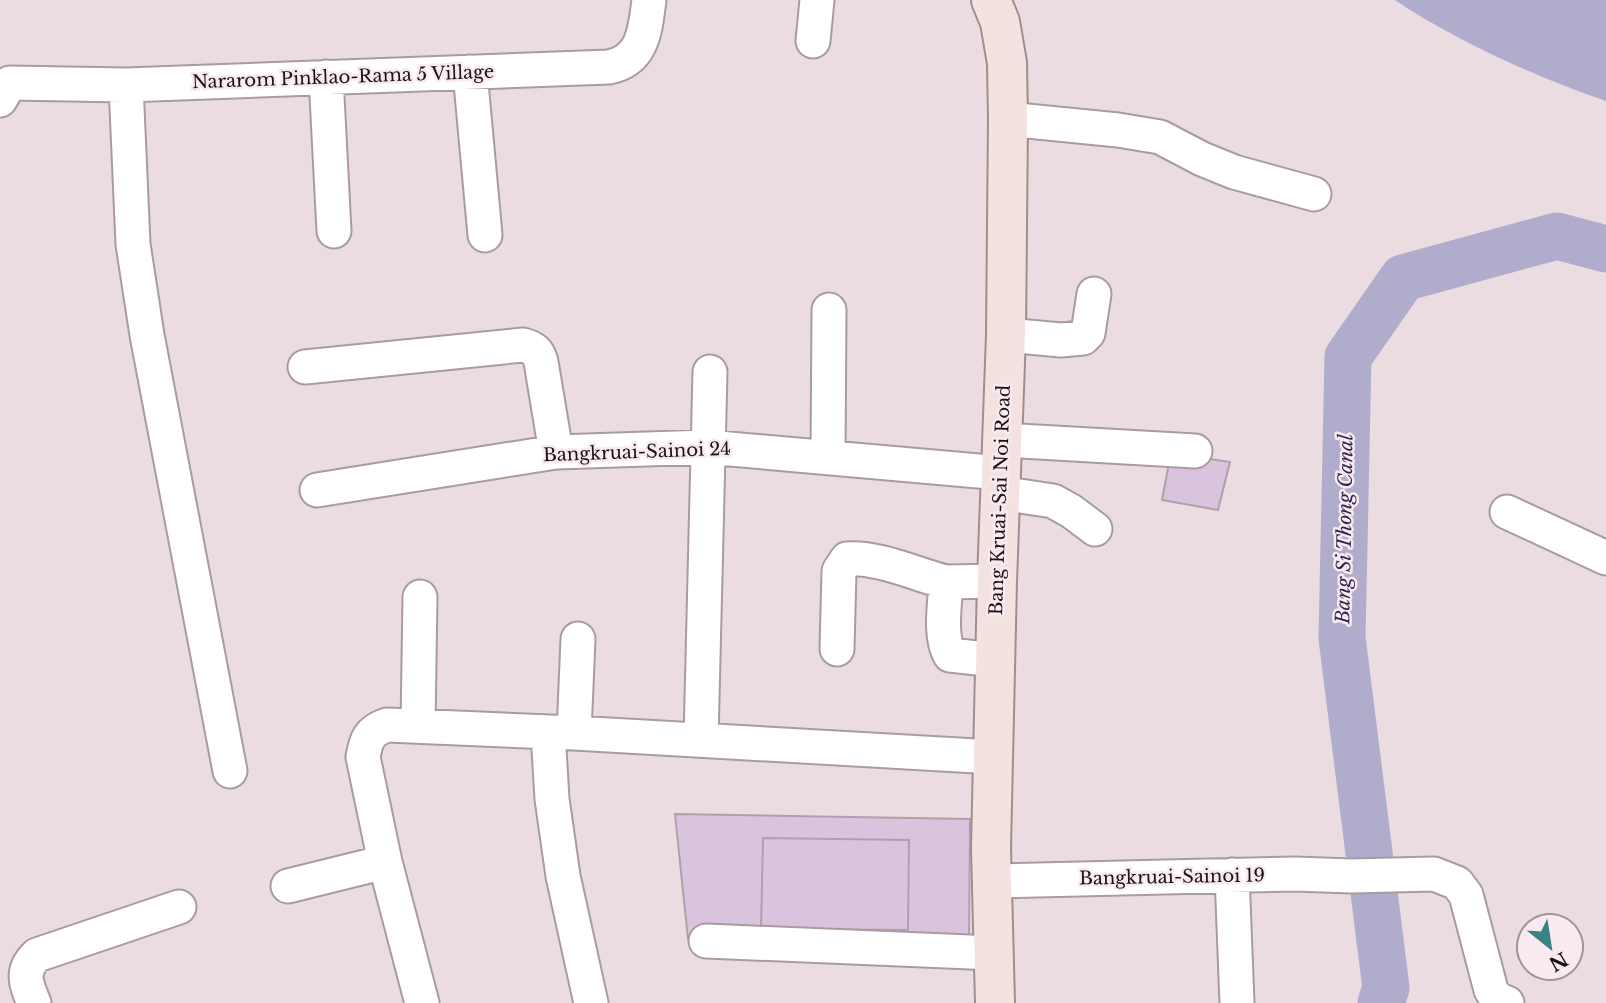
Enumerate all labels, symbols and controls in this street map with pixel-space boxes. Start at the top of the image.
street label: Nararom Pinklao-Rama 5 Village [192,61,494,93]
street label: Bang Kruai-Sai Noi Road [985,384,1015,616]
water label: Bang Si Thong Canal [1331,434,1358,625]
street label: Bangkruai-Sainoi 24 [543,438,731,466]
street label: Bangkruai-Sainoi 19 [1079,864,1265,890]
north arrow [1515,912,1585,982]
text: N [1545,947,1572,976]

